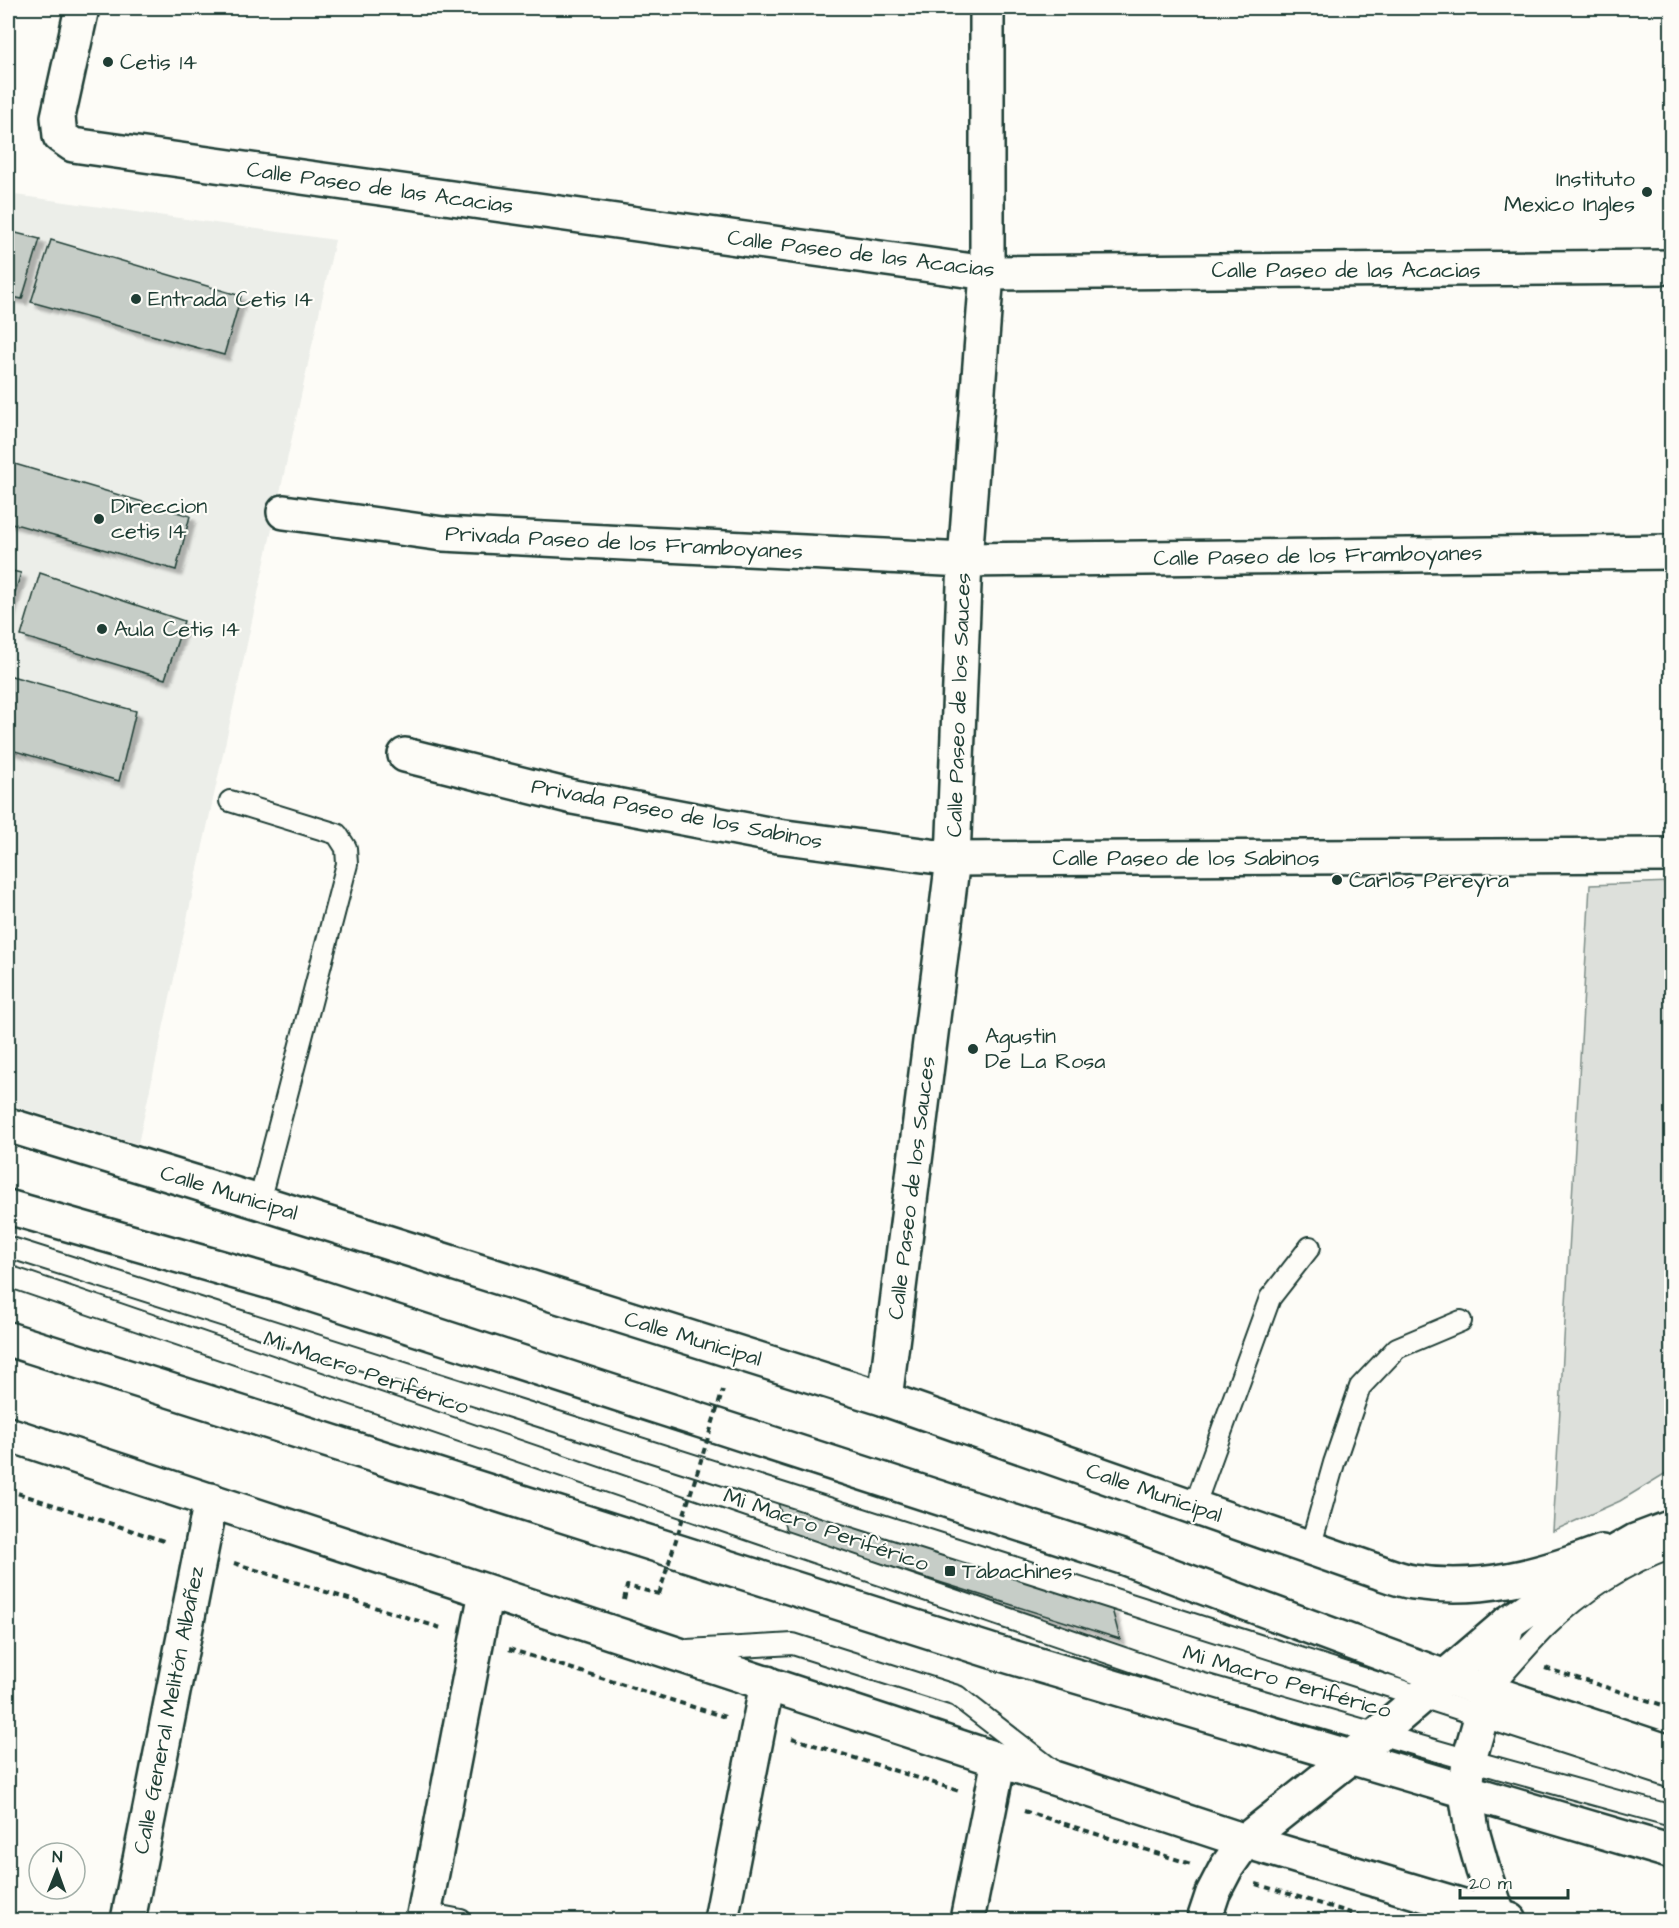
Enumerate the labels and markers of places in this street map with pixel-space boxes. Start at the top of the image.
place label: Cetis 14 [120,47,197,78]
marker: Cetis 14 [101,55,115,69]
place label: Instituto Mexico Ingles [1504,164,1636,221]
marker: Instituto Mexico Ingles [1640,185,1654,199]
place label: Entrada Cetis 14 [148,284,313,315]
marker: Entrada Cetis 14 [129,292,143,306]
place label: Direccion cetis 14 [111,491,207,547]
marker: Direccion cetis 14 [92,512,106,526]
place label: Aula Cetis 14 [114,614,240,645]
marker: Aula Cetis 14 [95,622,109,636]
place label: Carlos Pereyra [1349,865,1509,897]
marker: Carlos Pereyra [1330,873,1344,887]
place label: Agustin De La Rosa [985,1021,1106,1077]
marker: Agustin De La Rosa [966,1042,980,1056]
place label: Tabachines [962,1556,1073,1587]
marker: Tabachines [943,1564,957,1578]

